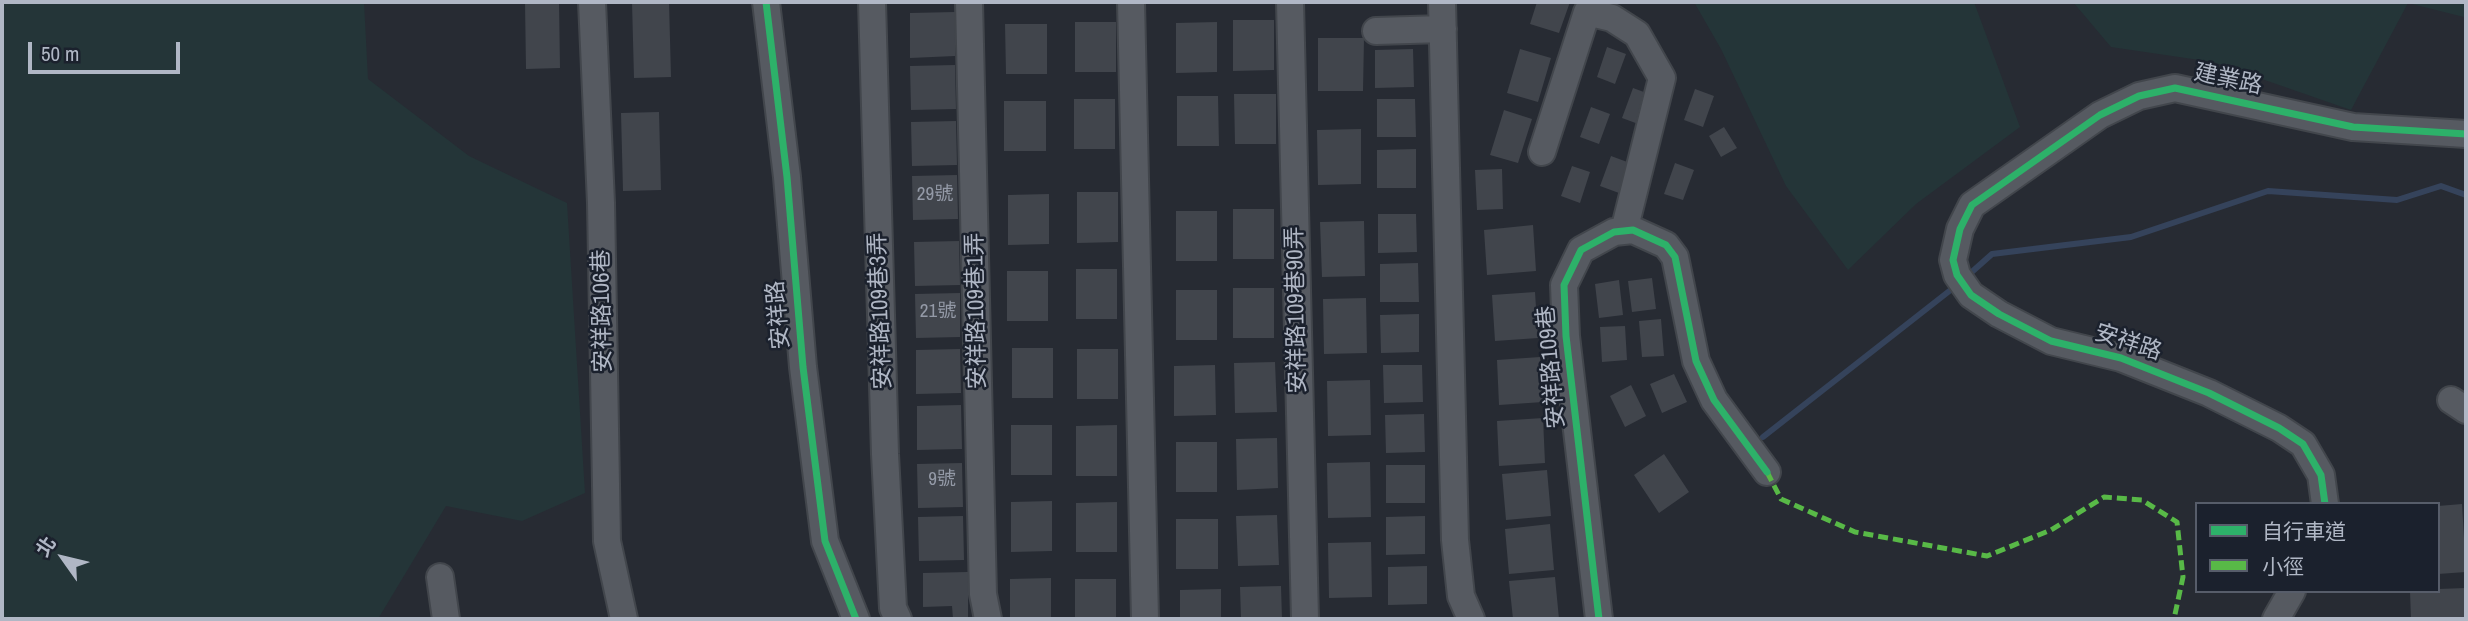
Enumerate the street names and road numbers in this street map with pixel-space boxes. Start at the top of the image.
street label: 建業路 [2191,59,2265,101]
street label: 安祥路109巷90弄 [1282,226,1312,394]
street label: 安祥路109巷3弄 [864,232,898,390]
street label: 安祥路109巷1弄 [962,232,992,390]
street label: 安祥路106巷 [588,249,618,373]
street label: 安祥路 [762,279,796,351]
street label: 安祥路109巷 [1533,304,1571,430]
street label: 安祥路 [2091,319,2165,367]

